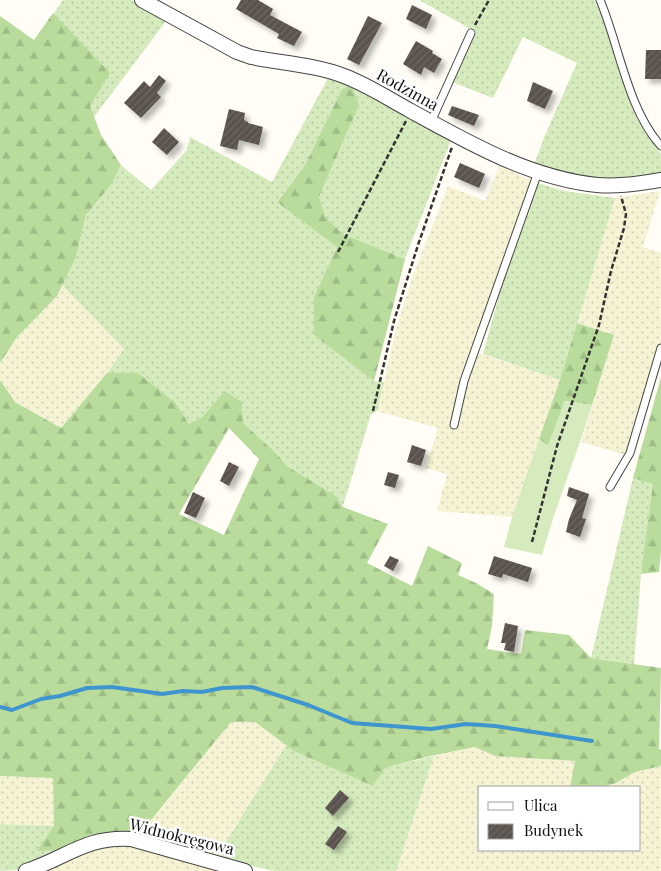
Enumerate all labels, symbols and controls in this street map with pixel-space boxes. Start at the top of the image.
street label: Rodzinna [373,63,443,115]
legend [478,786,641,851]
text: Ulica [524,795,558,815]
street label: Widnokręgowa [127,813,237,859]
text: Budynek [524,820,584,840]

